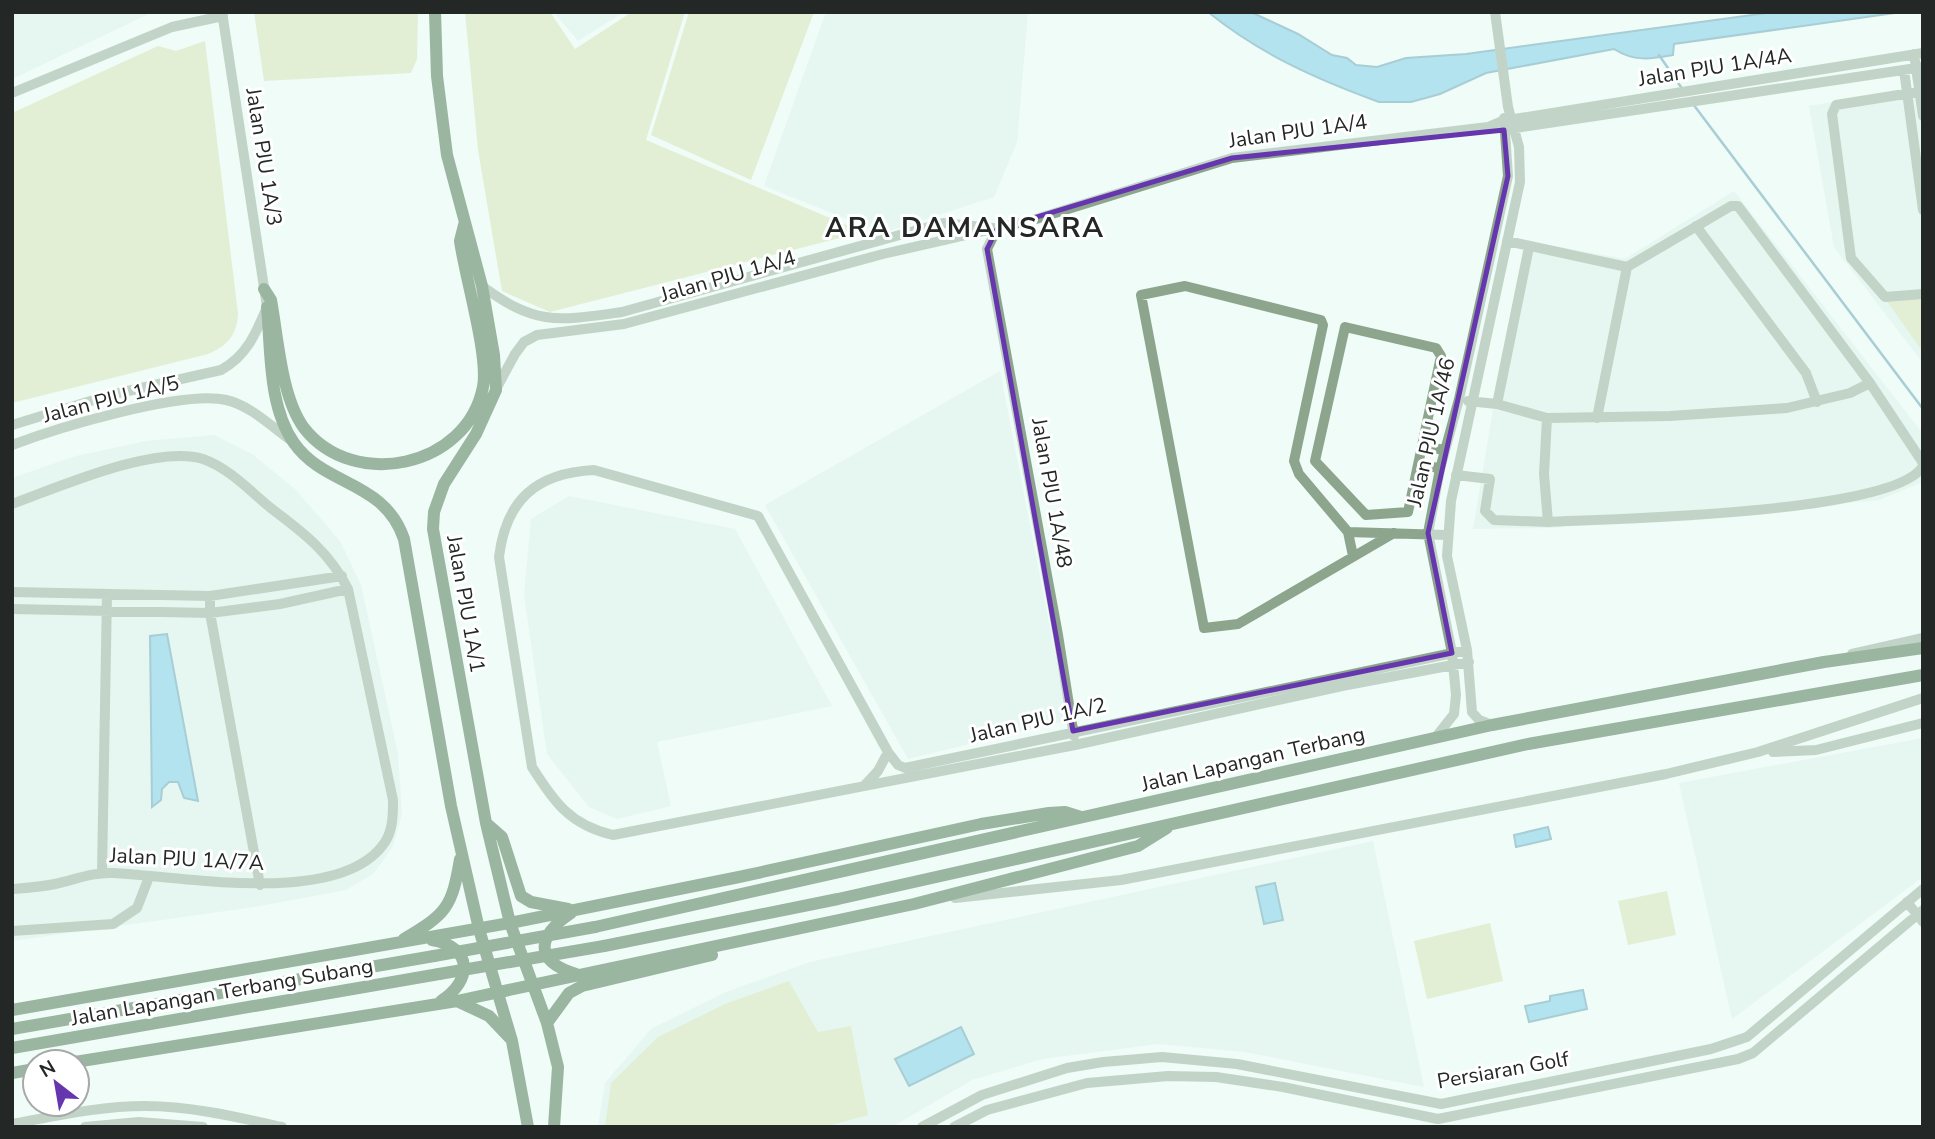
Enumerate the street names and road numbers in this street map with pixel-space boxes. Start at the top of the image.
street label: Jalan PJU 1A/4A [1636,41,1793,93]
street label: Jalan PJU 1A/3 [239,85,289,228]
street label: Jalan PJU 1A/4 [1226,107,1369,155]
street label: Jalan PJU 1A/4 [656,243,799,309]
street label: Jalan PJU 1A/46 [1400,355,1462,510]
street label: Jalan PJU 1A/5 [39,369,182,430]
street label: Jalan PJU 1A/48 [1025,415,1079,570]
street label: Jalan PJU 1A/1 [440,532,492,675]
street label: Jalan PJU 1A/2 [966,691,1109,750]
street label: Jalan Lapangan Terbang [1138,720,1367,799]
street label: Jalan PJU 1A/7A [108,841,265,877]
street label: Jalan Lapangan Terbang Subang [68,952,375,1033]
street label: Persiaran Golf [1435,1044,1572,1095]

